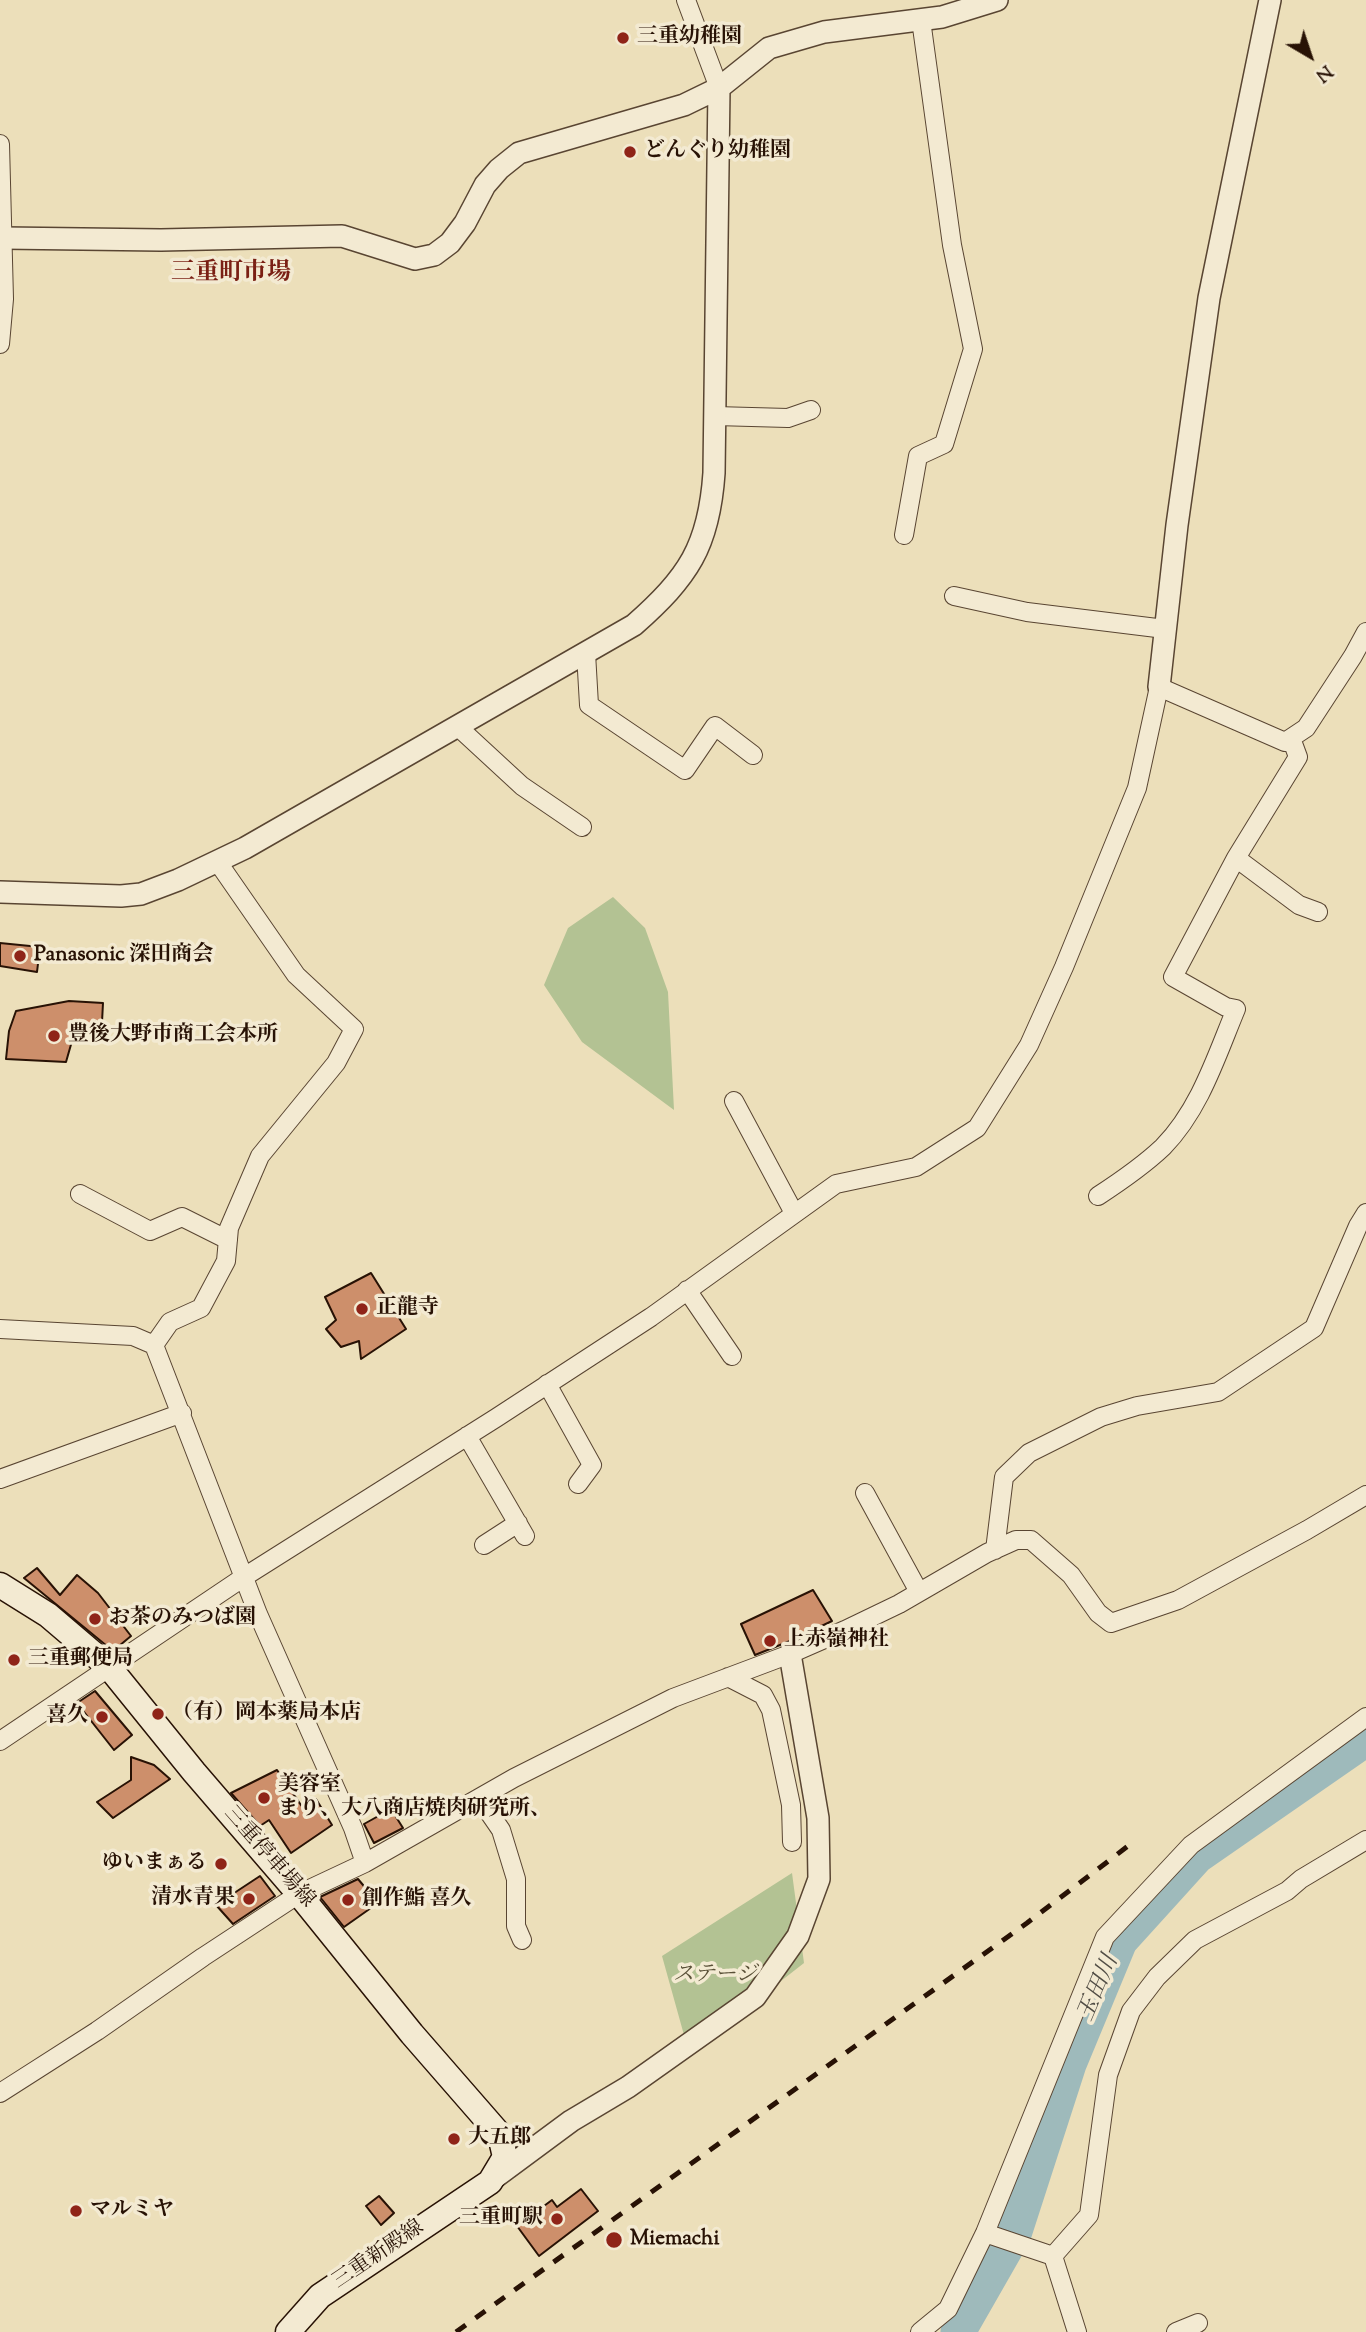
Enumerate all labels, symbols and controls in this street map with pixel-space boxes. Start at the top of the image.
north arrow [1275,21,1345,91]
place label: 三重幼稚園 [637,25,742,51]
marker: 三重幼稚園 [615,30,631,46]
text: N [1309,57,1338,88]
place label: どんぐり幼稚園 [644,139,791,165]
marker: どんぐり幼稚園 [622,144,638,160]
district label: 三重町市場 [171,261,291,289]
place label: Panasonic 深田商会 [34,943,213,969]
marker: Panasonic 深田商会 [12,948,28,964]
place label: 豊後大野市商工会本所 [68,1023,278,1049]
marker: 豊後大野市商工会本所 [46,1028,62,1044]
place label: 正龍寺 [376,1296,439,1322]
marker: 正龍寺 [354,1301,370,1317]
place label: お茶のみつば園 [109,1606,256,1632]
marker: お茶のみつば園 [87,1611,103,1627]
place label: 上赤嶺神社 [784,1628,889,1654]
marker: 上赤嶺神社 [762,1633,778,1649]
place label: 三重郵便局 [28,1647,133,1673]
marker: 三重郵便局 [6,1652,22,1668]
place label: （有）岡本薬局本店 [172,1701,361,1727]
place label: 喜久 [46,1704,88,1730]
marker: （有）岡本薬局本店 [150,1706,166,1722]
marker: 喜久 [94,1709,110,1725]
place label: 美容室 まり、大八商店焼肉研究所、 [278,1773,551,1823]
marker: 美容室 まり、大八商店焼肉研究所、 [256,1790,272,1806]
street label: 三重停車場線 [217,1802,319,1914]
place label: ゆいまぁる [102,1851,207,1877]
marker: ゆいまぁる [213,1856,229,1872]
place label: 清水青果 [151,1886,235,1912]
place label: 創作鮨 喜久 [362,1887,471,1913]
marker: 清水青果 [241,1891,257,1907]
marker: 創作鮨 喜久 [340,1892,356,1908]
water label: 玉田川 [1074,1952,1126,2026]
park label: ステージ [673,1963,757,1989]
place label: 大五郎 [468,2126,531,2152]
marker: 大五郎 [446,2131,462,2147]
place label: マルミヤ [90,2198,174,2224]
marker: マルミヤ [68,2203,84,2219]
place label: 三重町駅 [459,2206,543,2232]
marker: 三重町駅 [549,2211,565,2227]
street label: 三重新殿線 [328,2216,430,2296]
place label: Miemachi [630,2227,719,2253]
marker: Miemachi [604,2230,624,2250]

